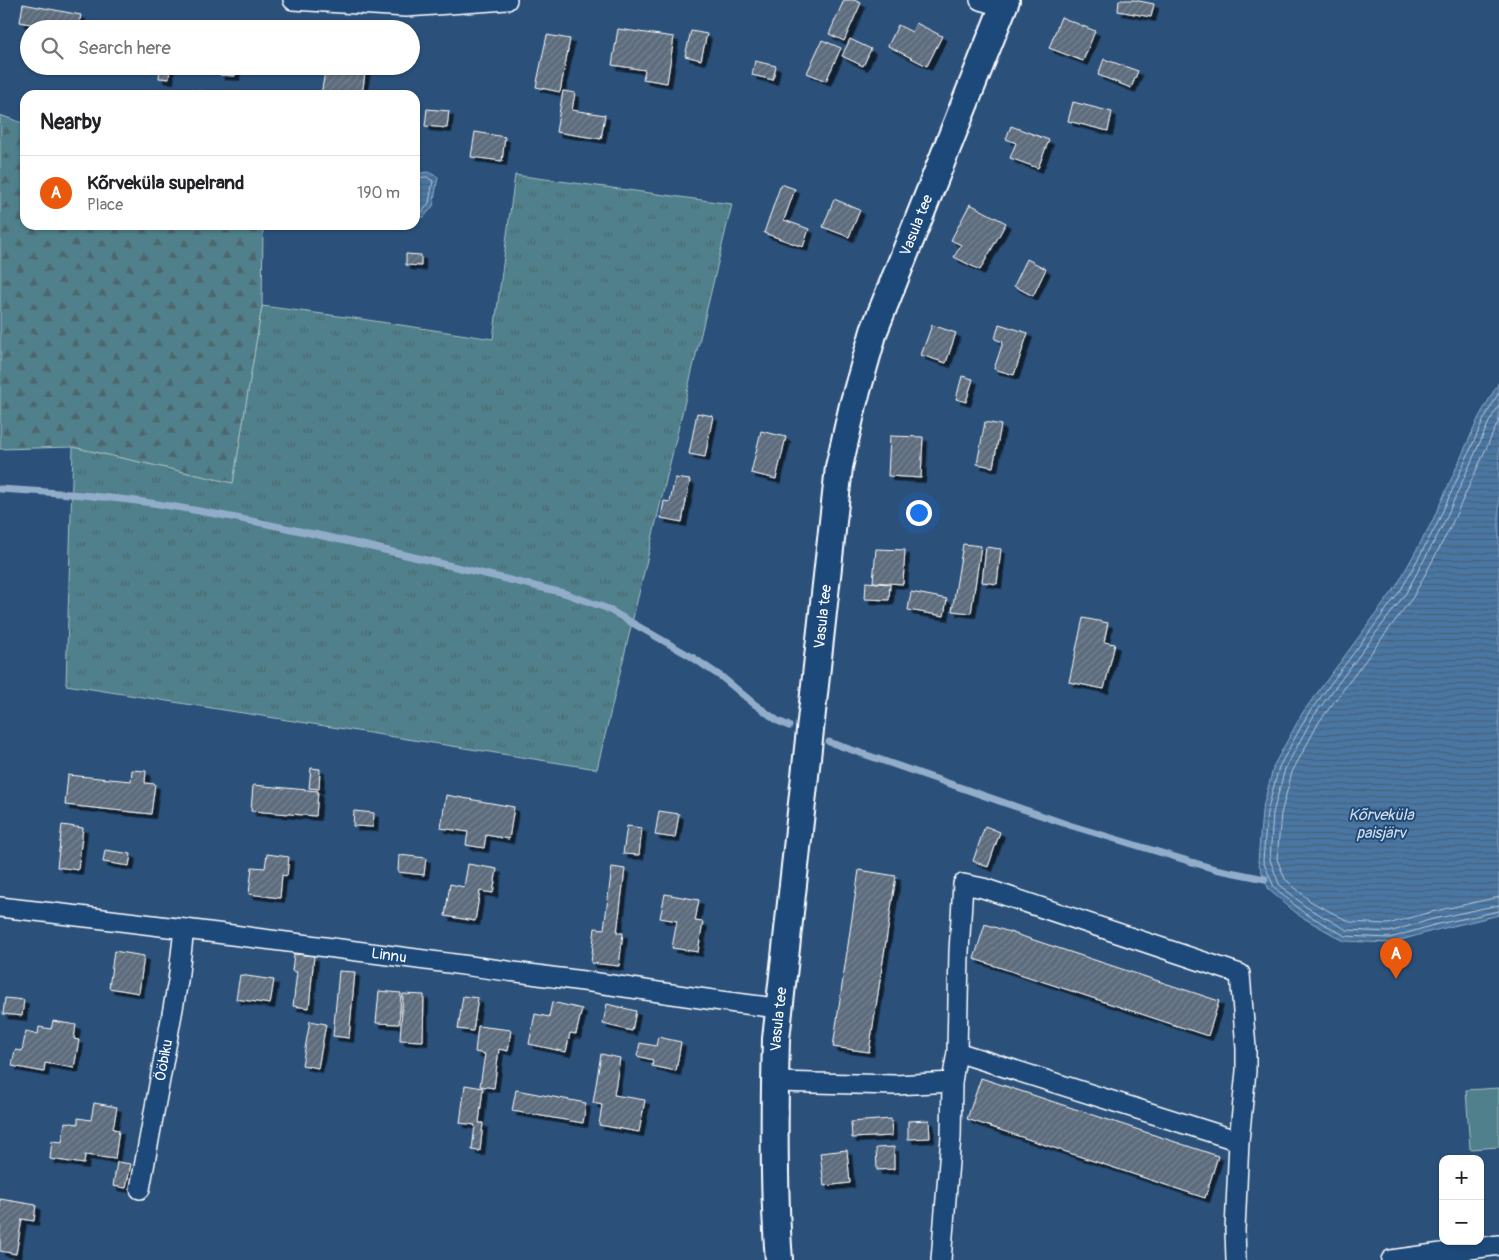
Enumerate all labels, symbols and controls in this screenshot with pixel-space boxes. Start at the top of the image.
search box [20,20,420,75]
icon: search [38,34,66,62]
text: Search here [78,36,171,60]
text: Nearby [40,109,101,136]
text: Kõrveküla supelrand [87,171,244,195]
text: A [51,183,61,203]
text: 190 m [357,183,400,203]
street label: Vasula tee [896,191,938,259]
text: Place [87,195,123,215]
your location [906,500,932,526]
street label: Vasula tee [810,583,836,650]
water label: Kõrveküla paisjärv [1348,805,1415,843]
pin: A [1380,938,1412,979]
street label: Linnu [370,944,408,967]
street label: Vasula tee [767,986,792,1052]
street label: Ööbiku [151,1038,177,1083]
map controls [1439,1155,1484,1245]
button: + [1439,1155,1484,1200]
button: − [1439,1200,1484,1245]

